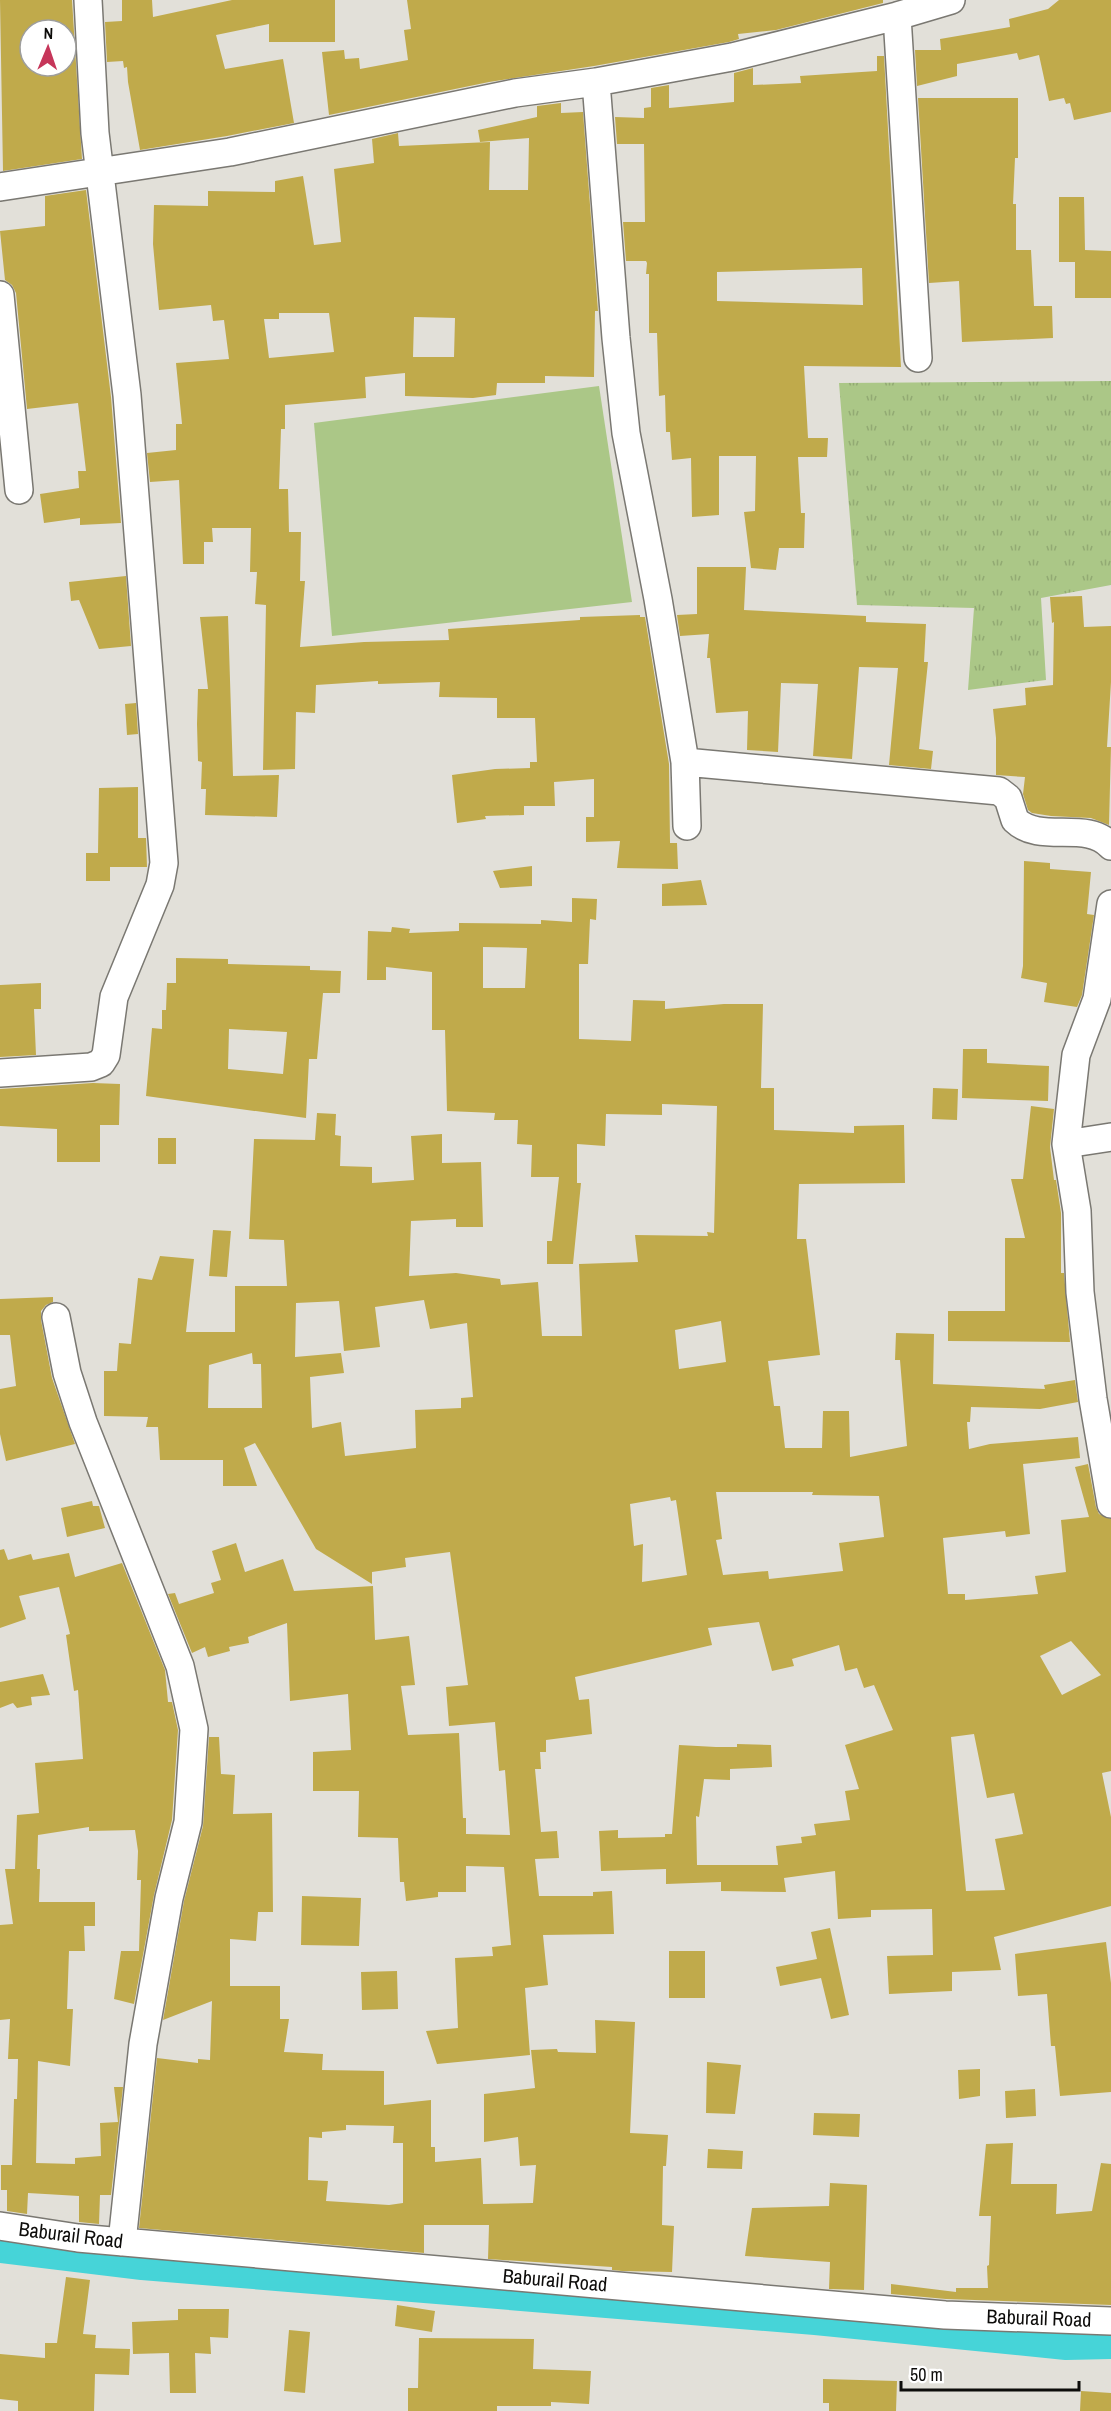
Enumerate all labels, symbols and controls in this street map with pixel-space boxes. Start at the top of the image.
north arrow [18,18,78,78]
text: N [43,22,54,44]
street label: Baburail Road [17,2215,125,2254]
street label: Baburail Road [502,2261,608,2298]
street label: Baburail Road [986,2302,1092,2333]
scale bar [901,2354,1080,2392]
text: 50 m [910,2362,943,2387]

